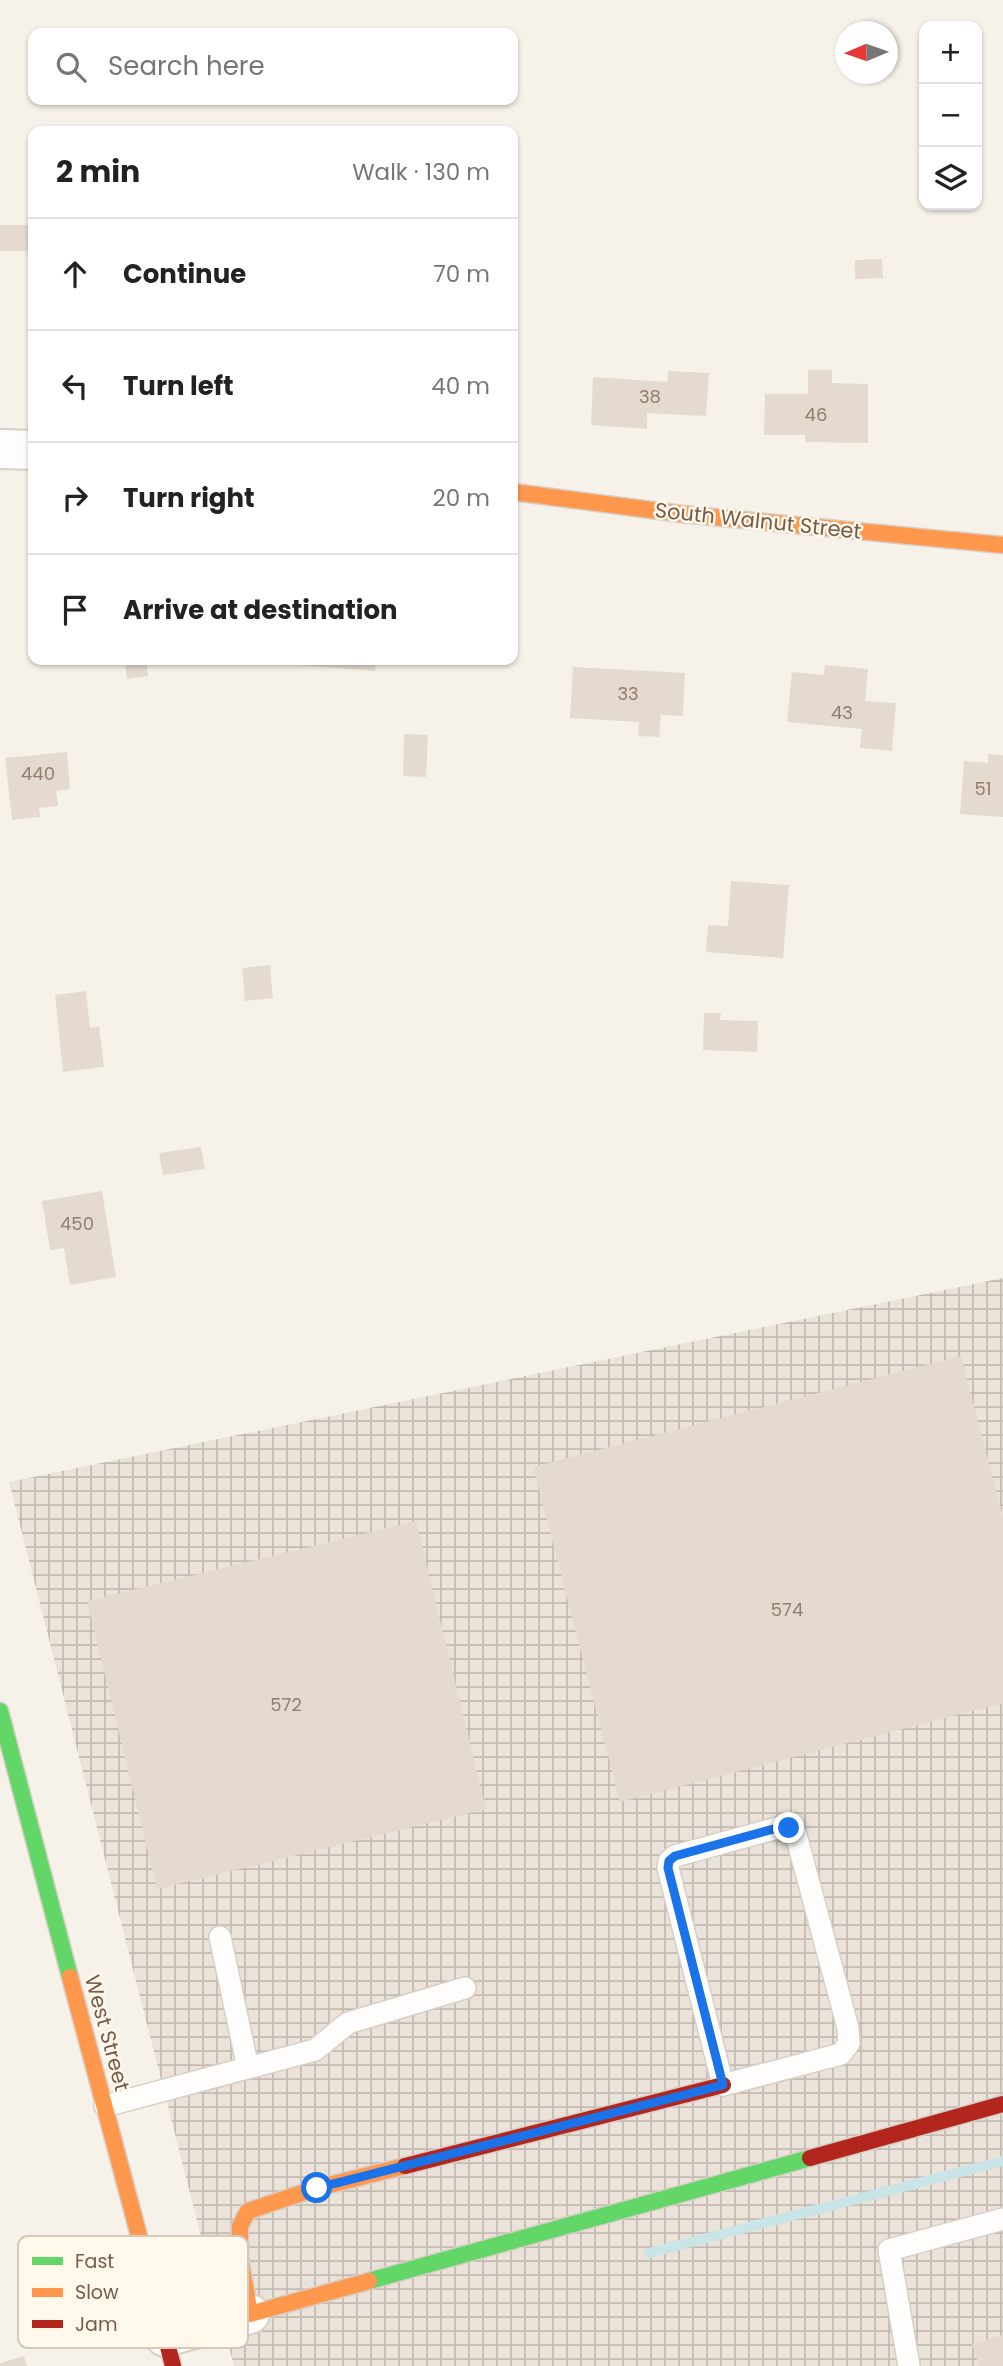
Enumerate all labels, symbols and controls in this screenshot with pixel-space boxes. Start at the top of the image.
north arrow [835,21,898,84]
map controls [919,21,982,210]
button: + [919,21,982,84]
search box [28,28,518,105]
icon: search [52,48,90,86]
text: Search here [108,48,265,84]
button: − [919,84,982,147]
button: layers [919,147,982,210]
text: 2 min [56,150,140,193]
text: Walk · 130 m [352,156,490,188]
icon: ahead [56,255,94,293]
text: Continue [123,256,246,292]
text: 70 m [433,258,490,290]
icon: left [56,367,94,405]
text: Turn left [123,368,234,404]
text: 40 m [431,370,490,402]
house number: 38 [639,384,661,409]
house number: 46 [805,402,827,427]
icon: right [56,479,94,517]
text: Turn right [123,480,255,516]
text: 20 m [432,482,490,514]
street label: South Walnut Street [653,495,863,546]
icon: arrive [56,591,94,629]
text: Arrive at destination [123,592,398,628]
house number: 33 [617,681,639,706]
house number: 43 [831,700,853,725]
house number: 440 [21,761,55,786]
house number: 51 [974,776,992,801]
house number: 450 [60,1211,94,1236]
house number: 574 [771,1597,803,1622]
house number: 572 [270,1692,302,1717]
route end [773,1812,804,1843]
street label: West Street [78,1972,137,2094]
route start [301,2172,332,2203]
legend [18,2236,248,2348]
text: Fast [75,2248,114,2275]
text: Slow [75,2279,119,2306]
text: Jam [75,2311,117,2338]

